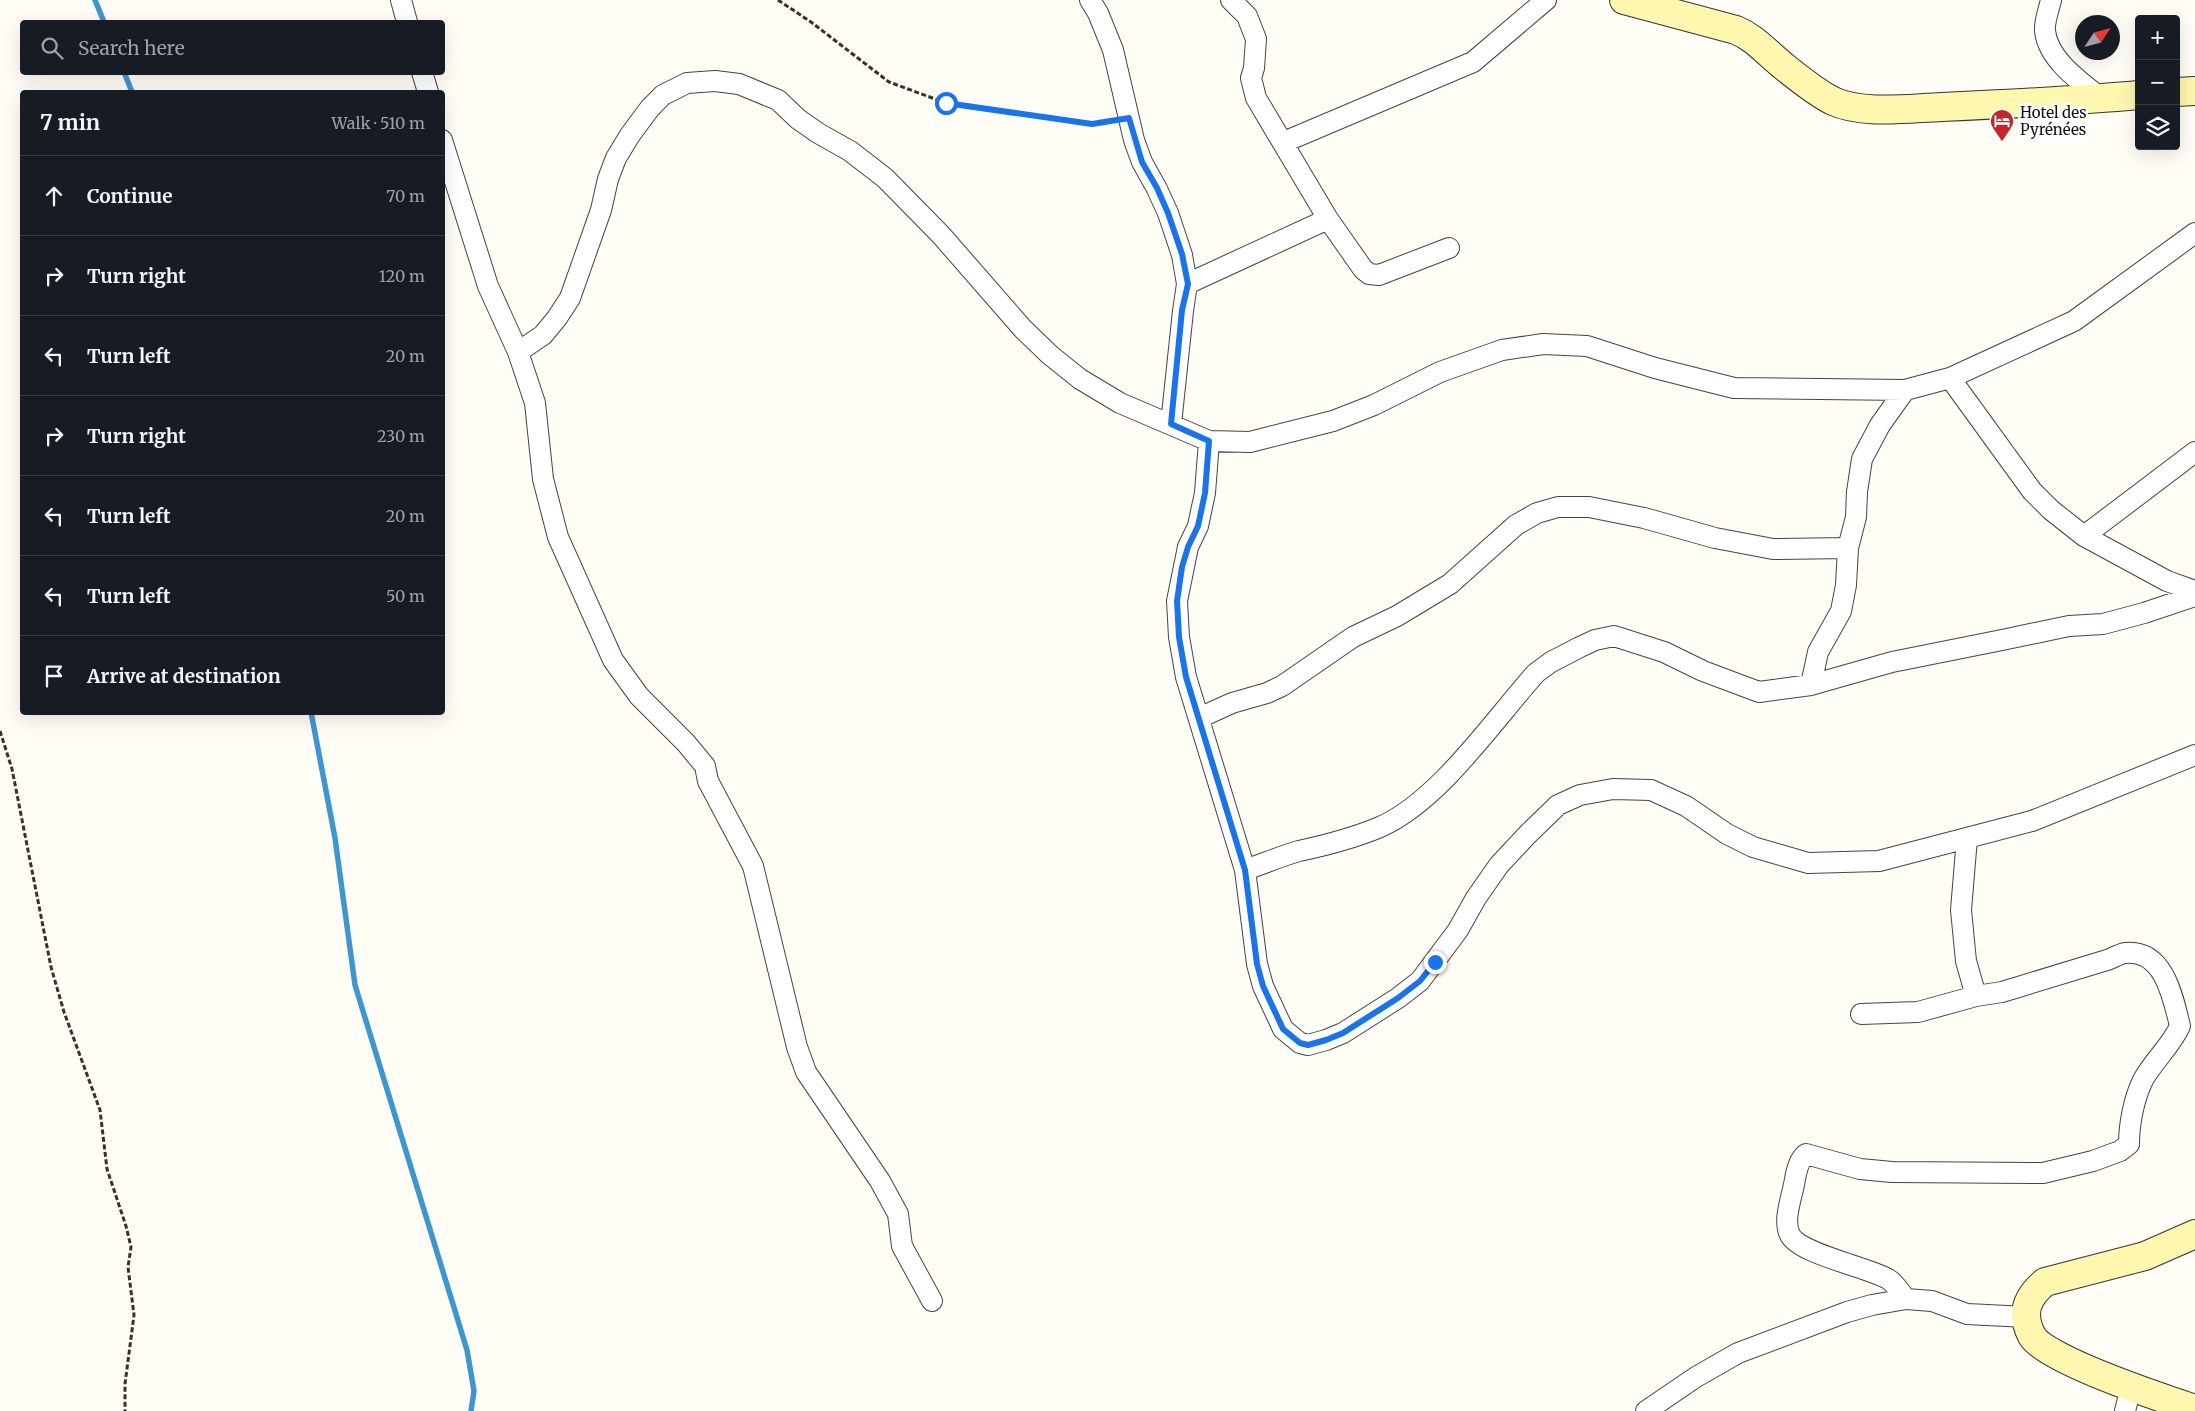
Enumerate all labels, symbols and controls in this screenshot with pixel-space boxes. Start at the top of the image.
north arrow [2075,15,2120,60]
map controls [2135,15,2180,150]
button: + [2135,15,2180,60]
search box [20,20,445,75]
icon: search [38,34,66,62]
text: Search here [78,36,185,60]
button: − [2135,60,2180,105]
route start [935,92,958,115]
place label: Hotel des Pyrénées [2020,103,2087,139]
button: layers [2135,105,2180,150]
hotel icon: Hotel des Pyrénées [1989,108,2015,142]
text: 7 min [40,109,100,136]
text: Walk · 510 m [331,113,425,133]
icon: ahead [40,182,68,210]
text: Continue [87,184,173,208]
text: 70 m [386,186,425,206]
icon: right [40,262,68,290]
text: Turn right [87,264,186,288]
text: 120 m [379,266,425,286]
icon: left [40,342,68,370]
text: Turn left [87,344,171,368]
text: 20 m [386,346,425,366]
icon: right [40,422,68,450]
text: Turn right [87,424,186,448]
text: 230 m [377,426,425,446]
icon: left [40,502,68,530]
text: Turn left [87,504,171,528]
text: 20 m [386,506,425,526]
icon: left [40,582,68,610]
text: Turn left [87,584,171,608]
text: 50 m [386,586,425,606]
icon: arrive [40,662,68,690]
text: Arrive at destination [87,664,281,688]
route end [1424,951,1447,974]

